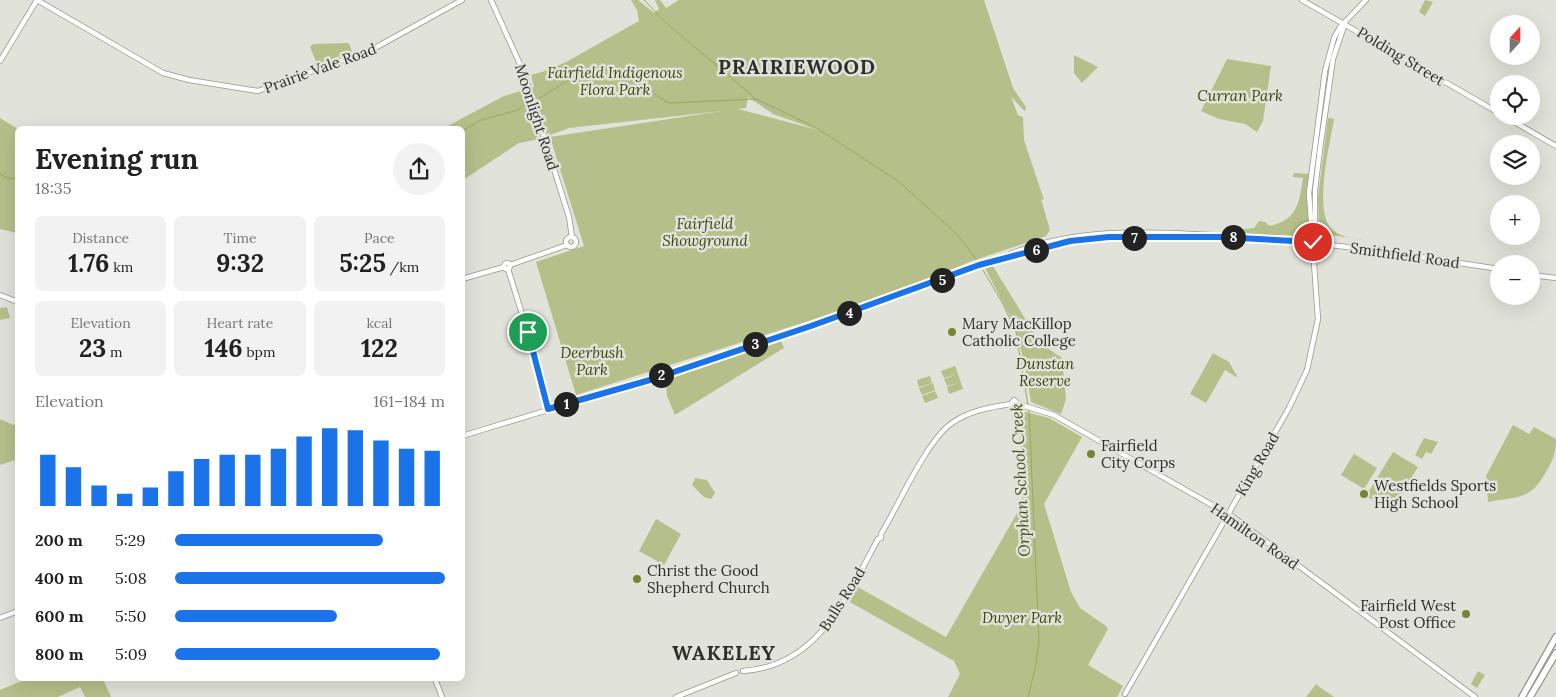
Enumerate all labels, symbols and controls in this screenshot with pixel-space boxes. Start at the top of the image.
north arrow [1490,15,1540,65]
map controls [1490,15,1540,305]
street label: Polding Street [1354,22,1448,90]
street label: Prairie Vale Road [261,39,379,97]
district label: PRAIRIEWOOD [718,54,876,79]
street label: Moonlight Road [511,61,563,173]
park label: Fairfield Indigenous Flora Park [547,63,683,99]
button: locate [1490,75,1540,125]
park label: Curran Park [1197,86,1283,105]
button: layers [1490,135,1540,185]
text: Evening run [35,141,198,177]
button: share [393,143,445,195]
text: 18:35 [35,178,71,198]
button: + [1490,195,1540,245]
park label: Fairfield Showground [662,214,748,250]
pin [1292,221,1334,263]
pin: 8 [1220,224,1246,250]
pin: 7 [1122,226,1146,250]
text: 8 [1229,228,1238,246]
icon: check [1299,228,1327,256]
text: Distance [72,229,129,247]
text: Time [223,229,256,247]
text: Pace [364,229,395,247]
text: 7 [1131,229,1138,247]
pin: 6 [1024,238,1048,262]
street label: Smithfield Road [1349,238,1461,272]
text: 6 [1032,241,1041,259]
text: 1.76 [68,247,109,279]
text: 9:32 [216,247,264,279]
text: 5:25 [339,247,386,279]
button: − [1490,255,1540,305]
text: km [109,258,133,276]
text: /km [386,258,419,276]
pin: 5 [930,268,954,292]
text: 5 [939,271,946,289]
pin: 4 [836,300,862,326]
text: 4 [846,304,853,322]
pin [507,311,549,353]
text: Elevation [71,314,131,332]
text: Heart rate [207,314,273,332]
text: kcal [366,314,392,332]
place label: Mary MacKillop Catholic College [962,314,1076,350]
icon: arrive [514,318,542,346]
marker: Mary MacKillop Catholic College [946,326,958,338]
text: 23 [79,332,106,364]
text: 146 [205,332,243,364]
text: 122 [361,332,398,364]
pin: 3 [742,332,768,356]
text: 3 [752,335,759,353]
text: m [106,343,122,361]
text: bpm [243,343,275,361]
park label: Deerbush Park [560,343,624,379]
park label: Dunstan Reserve [1016,354,1075,390]
pin: 2 [648,362,674,388]
text: 2 [658,366,665,384]
text: Elevation [35,391,104,411]
text: 161–184 m [373,391,445,411]
pin: 1 [554,392,578,416]
text: 1 [564,395,569,413]
water label: Orphan School Creek [1006,403,1034,557]
street label: King Road [1231,429,1283,499]
place label: Fairfield City Corps [1101,436,1175,472]
marker: Fairfield City Corps [1085,448,1097,460]
place label: Westfields Sports High School [1374,476,1496,512]
marker: Westfields Sports High School [1358,488,1370,500]
street label: Hamilton Road [1207,499,1303,573]
text: 200 m [35,530,83,550]
text: 5:29 [115,530,146,550]
place label: Christ the Good Shepherd Church [647,561,770,597]
street label: Bulls Road [815,563,869,635]
text: 400 m [35,568,83,588]
text: 5:08 [115,568,147,588]
marker: Christ the Good Shepherd Church [631,573,643,585]
place label: Fairfield West Post Office [1360,596,1456,632]
text: 600 m [35,606,83,626]
text: 5:50 [115,606,146,626]
park label: Dwyer Park [982,608,1062,627]
marker: Fairfield West Post Office [1460,608,1472,620]
district label: WAKELEY [672,640,776,665]
text: 800 m [35,644,83,664]
text: 5:09 [115,644,147,664]

